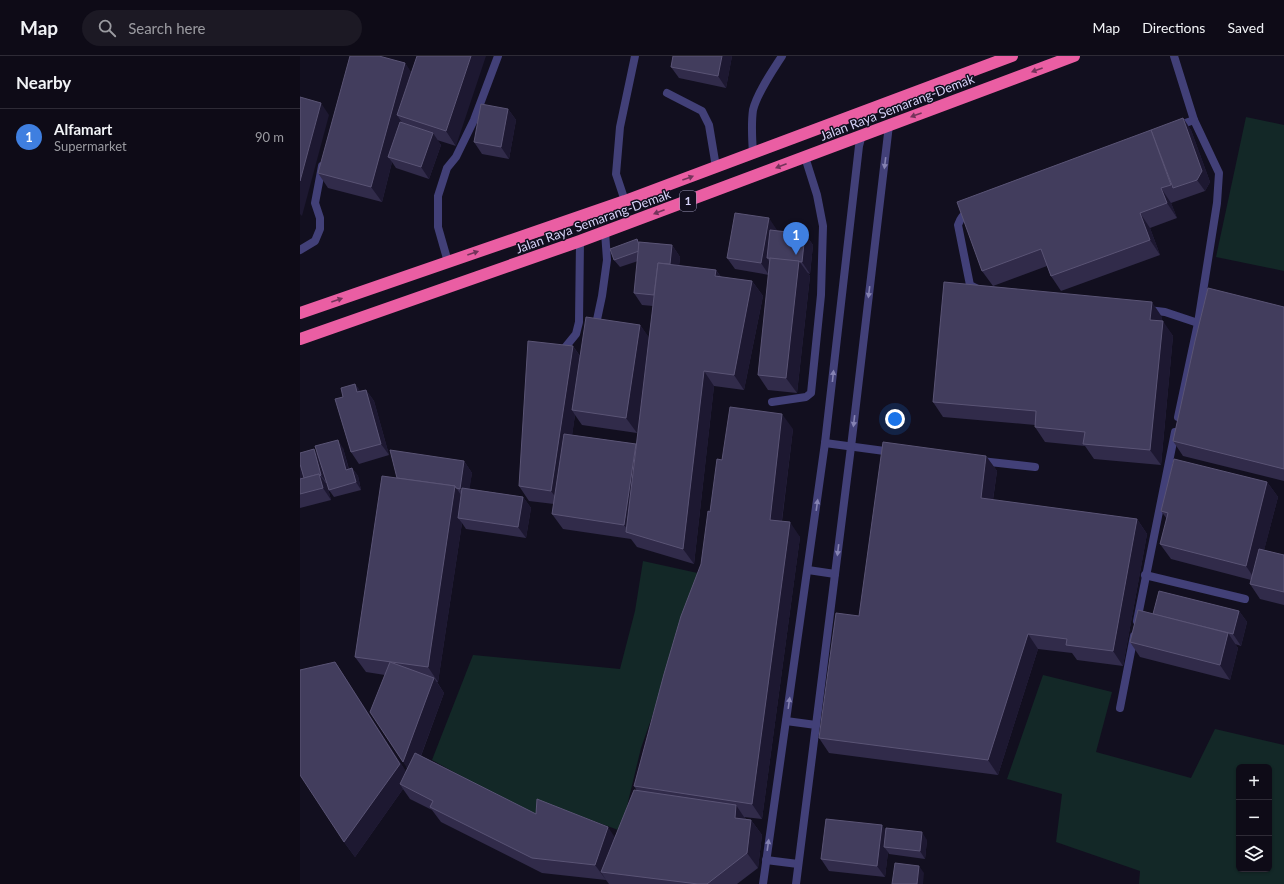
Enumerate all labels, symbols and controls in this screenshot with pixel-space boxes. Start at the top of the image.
search box [82,10,362,46]
text: Map [20,16,58,39]
icon: search [96,17,118,39]
text: Search here [128,19,206,37]
text: Map [1093,19,1120,36]
text: Directions [1142,19,1205,36]
text: Saved [1227,19,1264,36]
one-way arrow [1031,67,1043,73]
street label: Jalan Raya Semarang-Demak [818,70,977,144]
text: Nearby [16,72,71,93]
one-way arrow [909,112,921,118]
text: Alfamart [54,120,112,138]
text: 1 [25,129,33,145]
text: 90 m [255,129,284,145]
text: Supermarket [54,138,127,154]
one-way arrow [881,157,888,169]
one-way arrow [774,163,786,169]
one-way arrow [683,174,695,180]
street label: Jalan Raya Semarang-Demak [513,185,673,257]
road number: 1 [680,191,696,211]
one-way arrow [653,209,665,215]
pin: 1 [783,222,809,255]
one-way arrow [467,250,479,256]
one-way arrow [866,286,873,298]
one-way arrow [331,297,343,303]
one-way arrow [830,370,836,382]
your location [885,409,905,429]
one-way arrow [851,415,857,428]
one-way arrow [814,499,820,511]
one-way arrow [835,544,841,557]
one-way arrow [786,697,792,709]
map controls [1236,764,1272,872]
button: + [1236,764,1272,800]
button: − [1236,800,1272,836]
button: layers [1236,836,1272,872]
one-way arrow [765,839,771,851]

